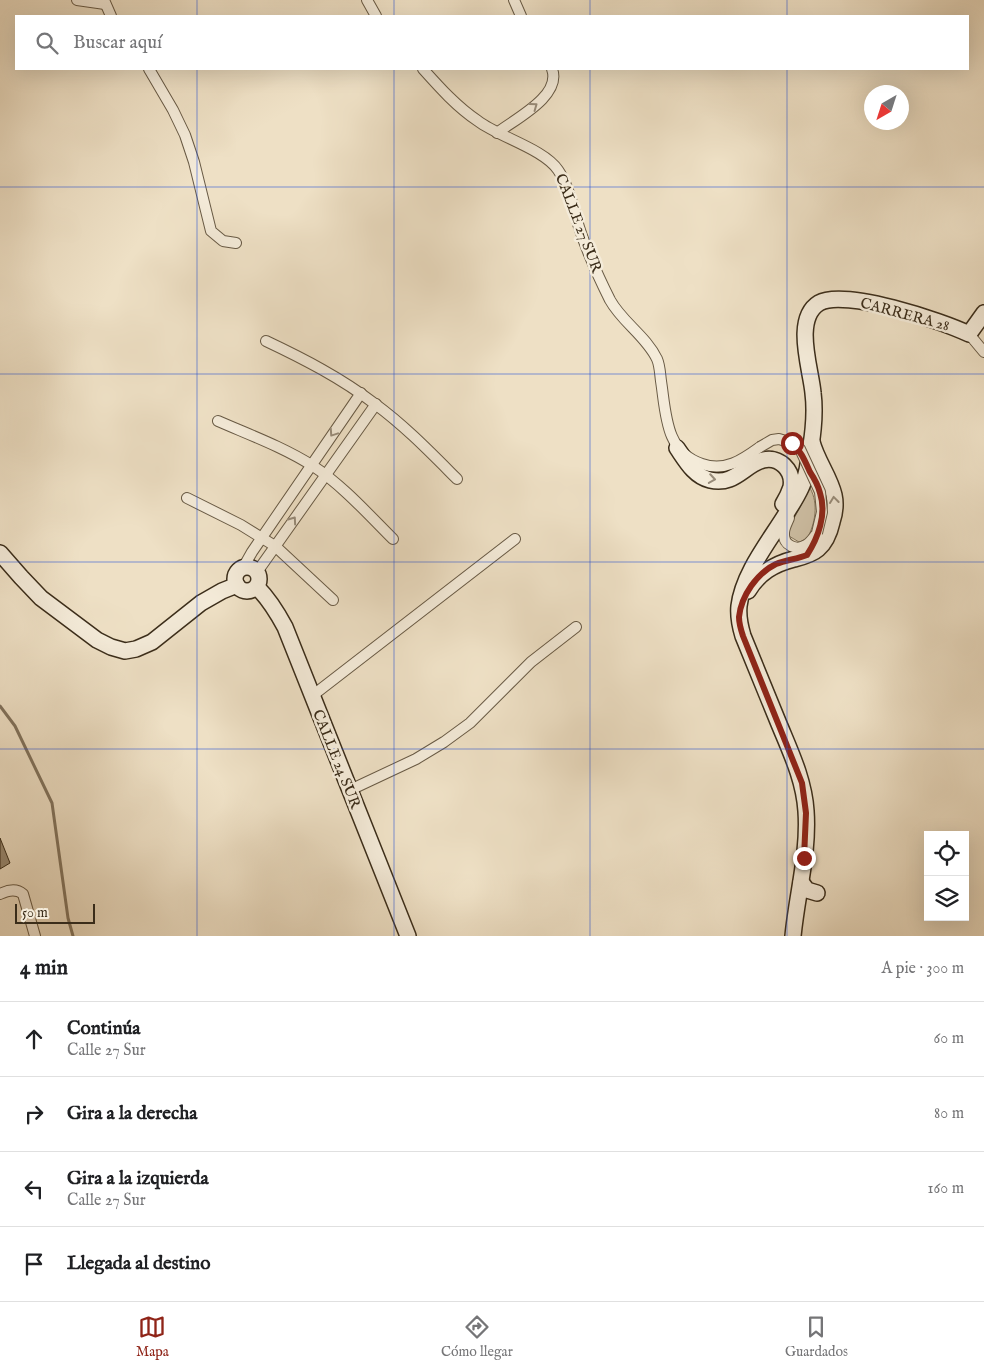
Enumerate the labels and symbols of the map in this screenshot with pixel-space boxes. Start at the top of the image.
north arrow [864,85,909,130]
one-way arrow [528,103,538,112]
street label: CALLE 27 SUR [551,171,606,276]
street label: CARRERA 28 [858,293,952,336]
one-way arrow [330,428,339,437]
route start [781,432,804,455]
one-way arrow [708,473,716,483]
one-way arrow [829,496,840,504]
one-way arrow [287,517,296,526]
street label: CALLE 24 SUR [308,707,365,812]
route end [793,847,816,870]
scale bar [15,901,95,924]

